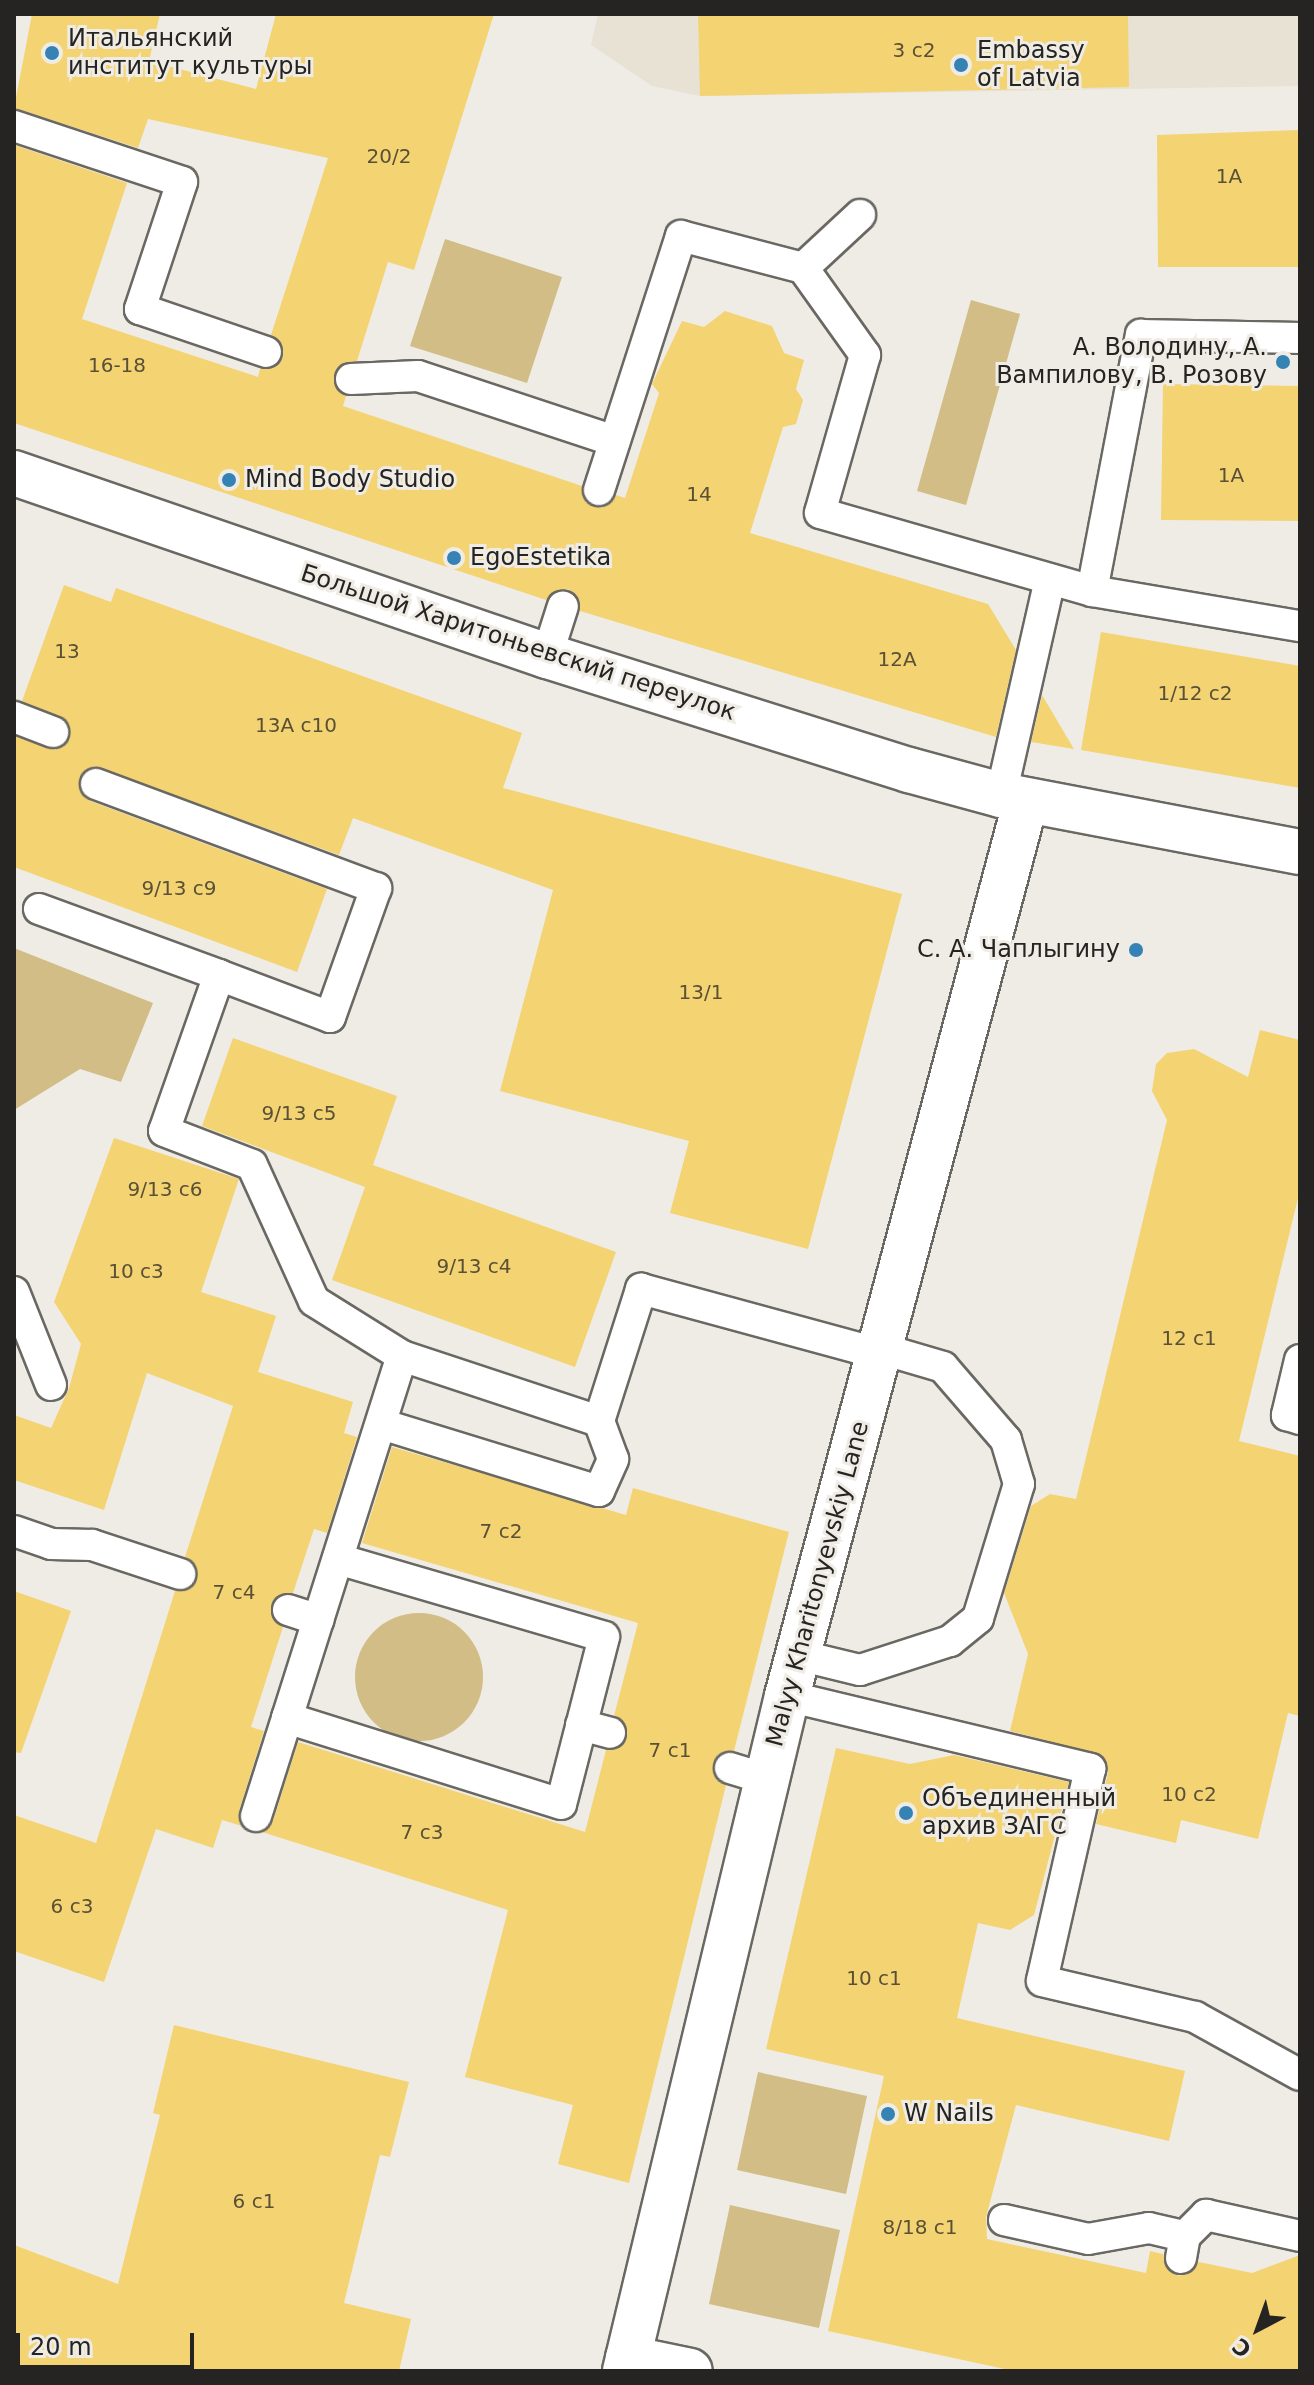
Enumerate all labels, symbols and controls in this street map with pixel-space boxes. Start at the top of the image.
place label: Итальянский институт культуры [68,25,312,81]
place label: Embassy of Latvia [977,37,1085,93]
house number: 3 с2 [893,38,935,62]
marker: Итальянский институт культуры [43,44,61,62]
marker: Embassy of Latvia [952,56,970,74]
house number: 20/2 [367,144,411,168]
house number: 1А [1216,164,1242,188]
place label: А. Володину, А. Вампилову, В. Розову [996,334,1267,390]
house number: 16-18 [88,353,146,377]
marker: А. Володину, А. Вампилову, В. Розову [1274,353,1292,371]
house number: 1А [1218,463,1244,487]
place label: Mind Body Studio [245,466,455,494]
marker: Mind Body Studio [220,471,238,489]
house number: 14 [686,482,712,506]
place label: EgoEstetika [470,544,611,572]
marker: EgoEstetika [445,549,463,567]
street label: Большой Харитоньевский переулок [297,559,739,727]
house number: 13 [54,639,80,663]
house number: 12А [877,647,917,671]
house number: 1/12 с2 [1158,681,1232,705]
house number: 13А с10 [255,713,337,737]
house number: 9/13 с9 [142,876,216,900]
place label: С. А. Чаплыгину [917,936,1120,964]
marker: С. А. Чаплыгину [1127,941,1145,959]
house number: 13/1 [679,980,723,1004]
house number: 9/13 с5 [262,1101,336,1125]
house number: 9/13 с6 [128,1177,202,1201]
house number: 9/13 с4 [437,1254,511,1278]
house number: 10 с3 [108,1259,164,1283]
house number: 12 с1 [1161,1326,1217,1350]
street label: Malyy Kharitonyevskiy Lane [761,1418,875,1750]
house number: 7 с2 [480,1519,522,1543]
house number: 7 с4 [213,1580,255,1604]
house number: 7 с1 [649,1738,691,1762]
house number: 10 с2 [1161,1782,1217,1806]
place label: Объединенный архив ЗАГС [922,1785,1116,1841]
marker: Объединенный архив ЗАГС [897,1804,915,1822]
house number: 7 с3 [401,1820,443,1844]
house number: 6 с3 [51,1894,93,1918]
house number: 10 с1 [846,1966,902,1990]
place label: W Nails [904,2100,994,2128]
marker: W Nails [879,2105,897,2123]
house number: 6 с1 [233,2189,275,2213]
house number: 8/18 с1 [883,2215,957,2239]
north arrow [1218,2289,1298,2369]
scale bar [20,2317,198,2367]
text: 20 m [30,2333,92,2361]
text: С [1228,2333,1256,2362]

